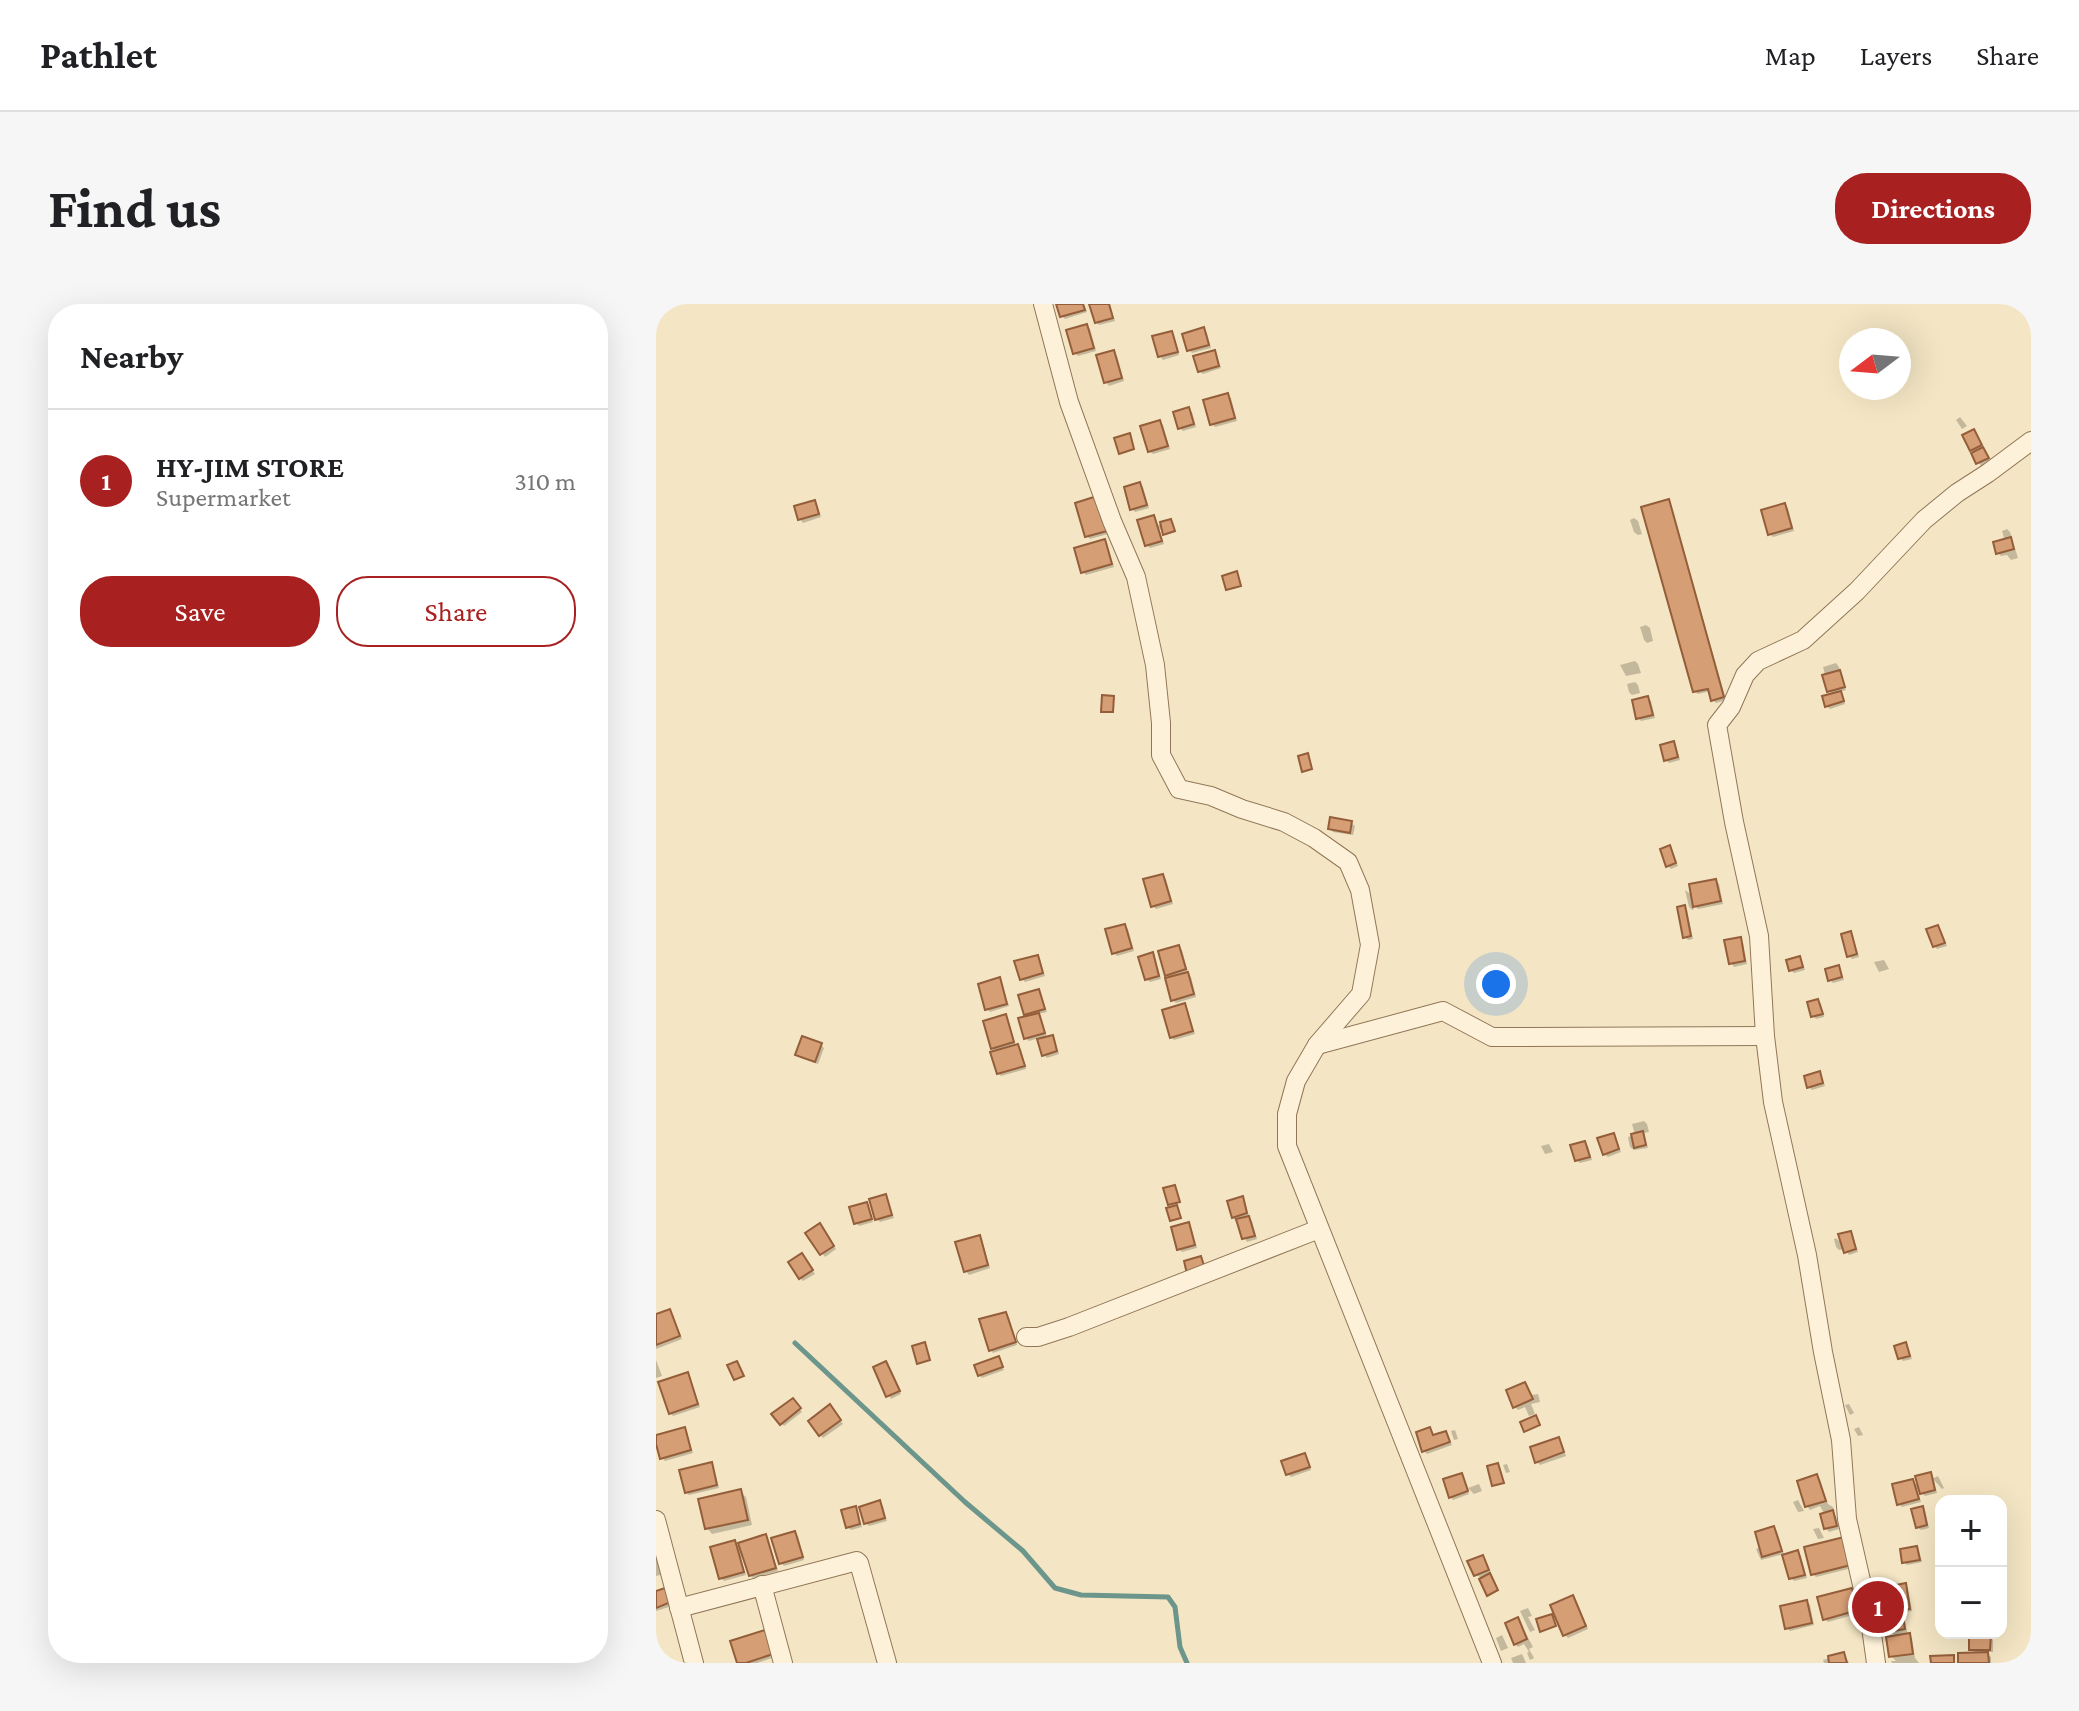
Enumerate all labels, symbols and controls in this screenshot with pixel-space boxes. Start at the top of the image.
text: Pathlet [40,34,157,76]
text: Map [1765,40,1816,71]
text: Layers [1860,40,1932,71]
text: Share [1976,40,2039,71]
button: Directions [1835,173,2031,244]
text: Find us [48,177,221,239]
north arrow [1839,328,1911,400]
text: Nearby [80,338,183,375]
text: HY-JIM STORE [156,450,344,483]
text: 1 [101,467,111,496]
text: 310 m [515,467,576,496]
text: Supermarket [156,483,291,512]
button: Save [80,576,320,647]
button: Share [336,576,576,647]
your location [1476,964,1516,1004]
map controls [1935,1495,2007,1639]
button: + [1935,1495,2007,1567]
button: − [1935,1567,2007,1639]
pin: 1 [1852,1577,1904,1637]

